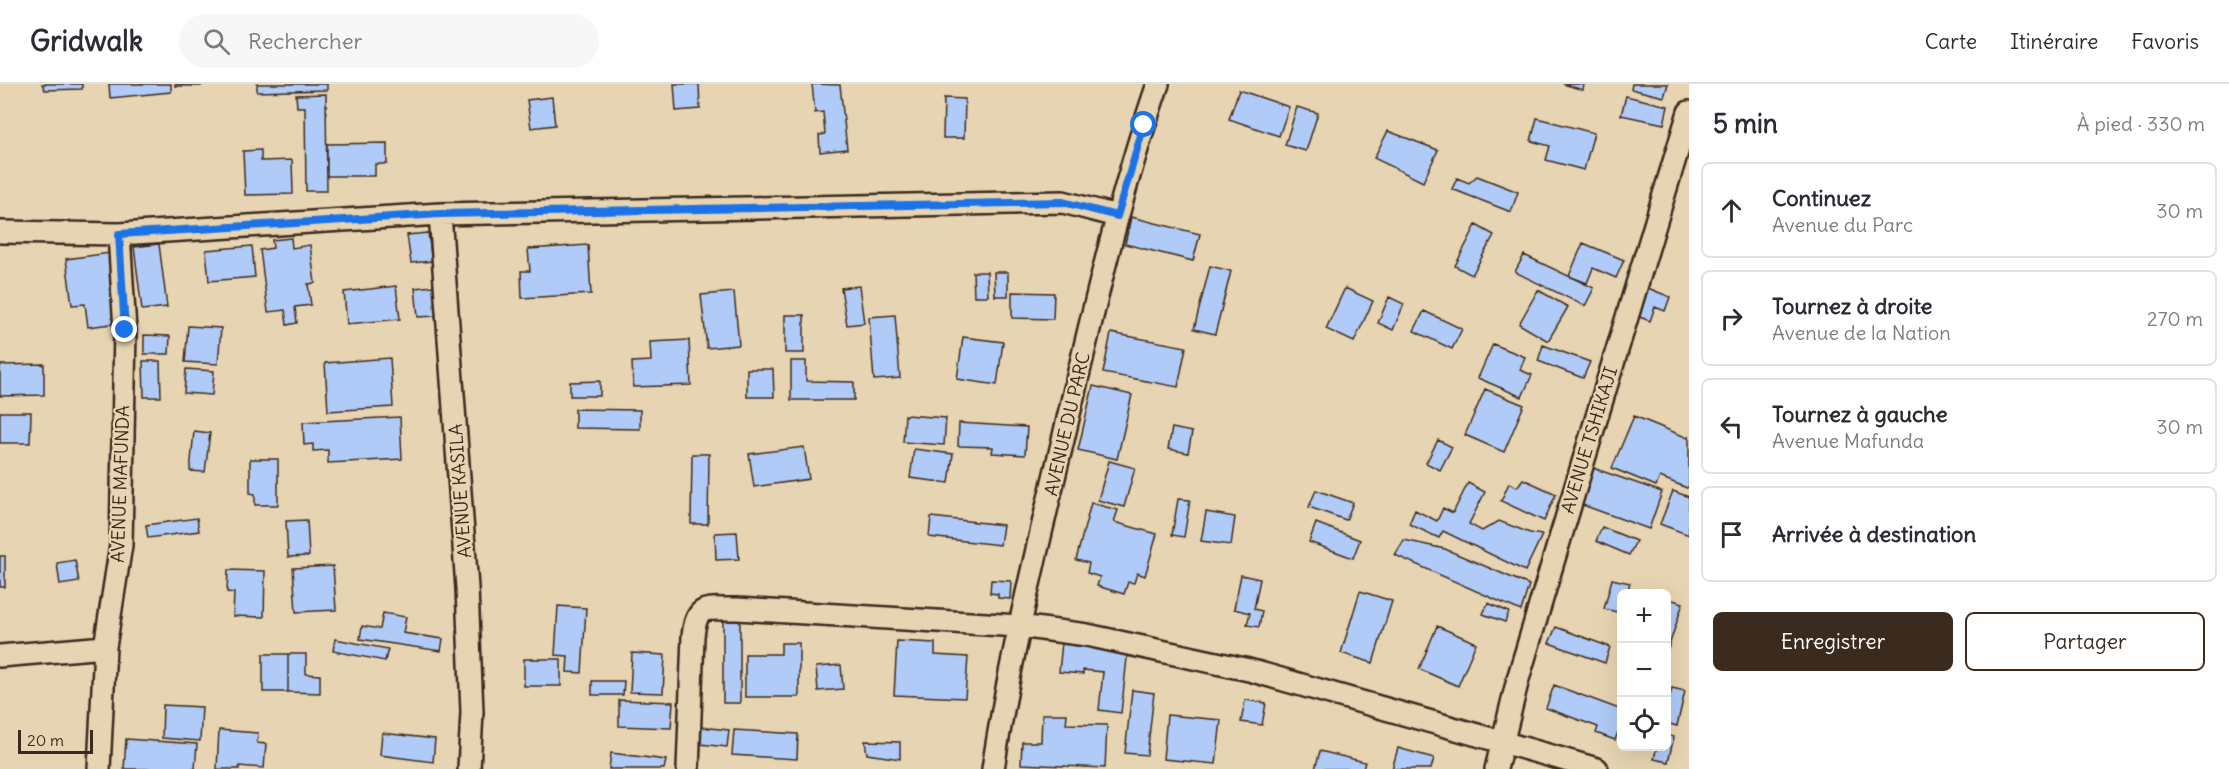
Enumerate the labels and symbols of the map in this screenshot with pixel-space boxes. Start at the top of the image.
route start [1130,111,1156,137]
route end [111,316,137,342]
street label: AVENUE DU PARC [1039,350,1095,498]
street label: AVENUE TSHIKAJI [1556,364,1622,516]
street label: AVENUE MAFUNDA [106,405,134,563]
street label: AVENUE KASILA [444,423,476,559]
scale bar [18,727,93,754]

